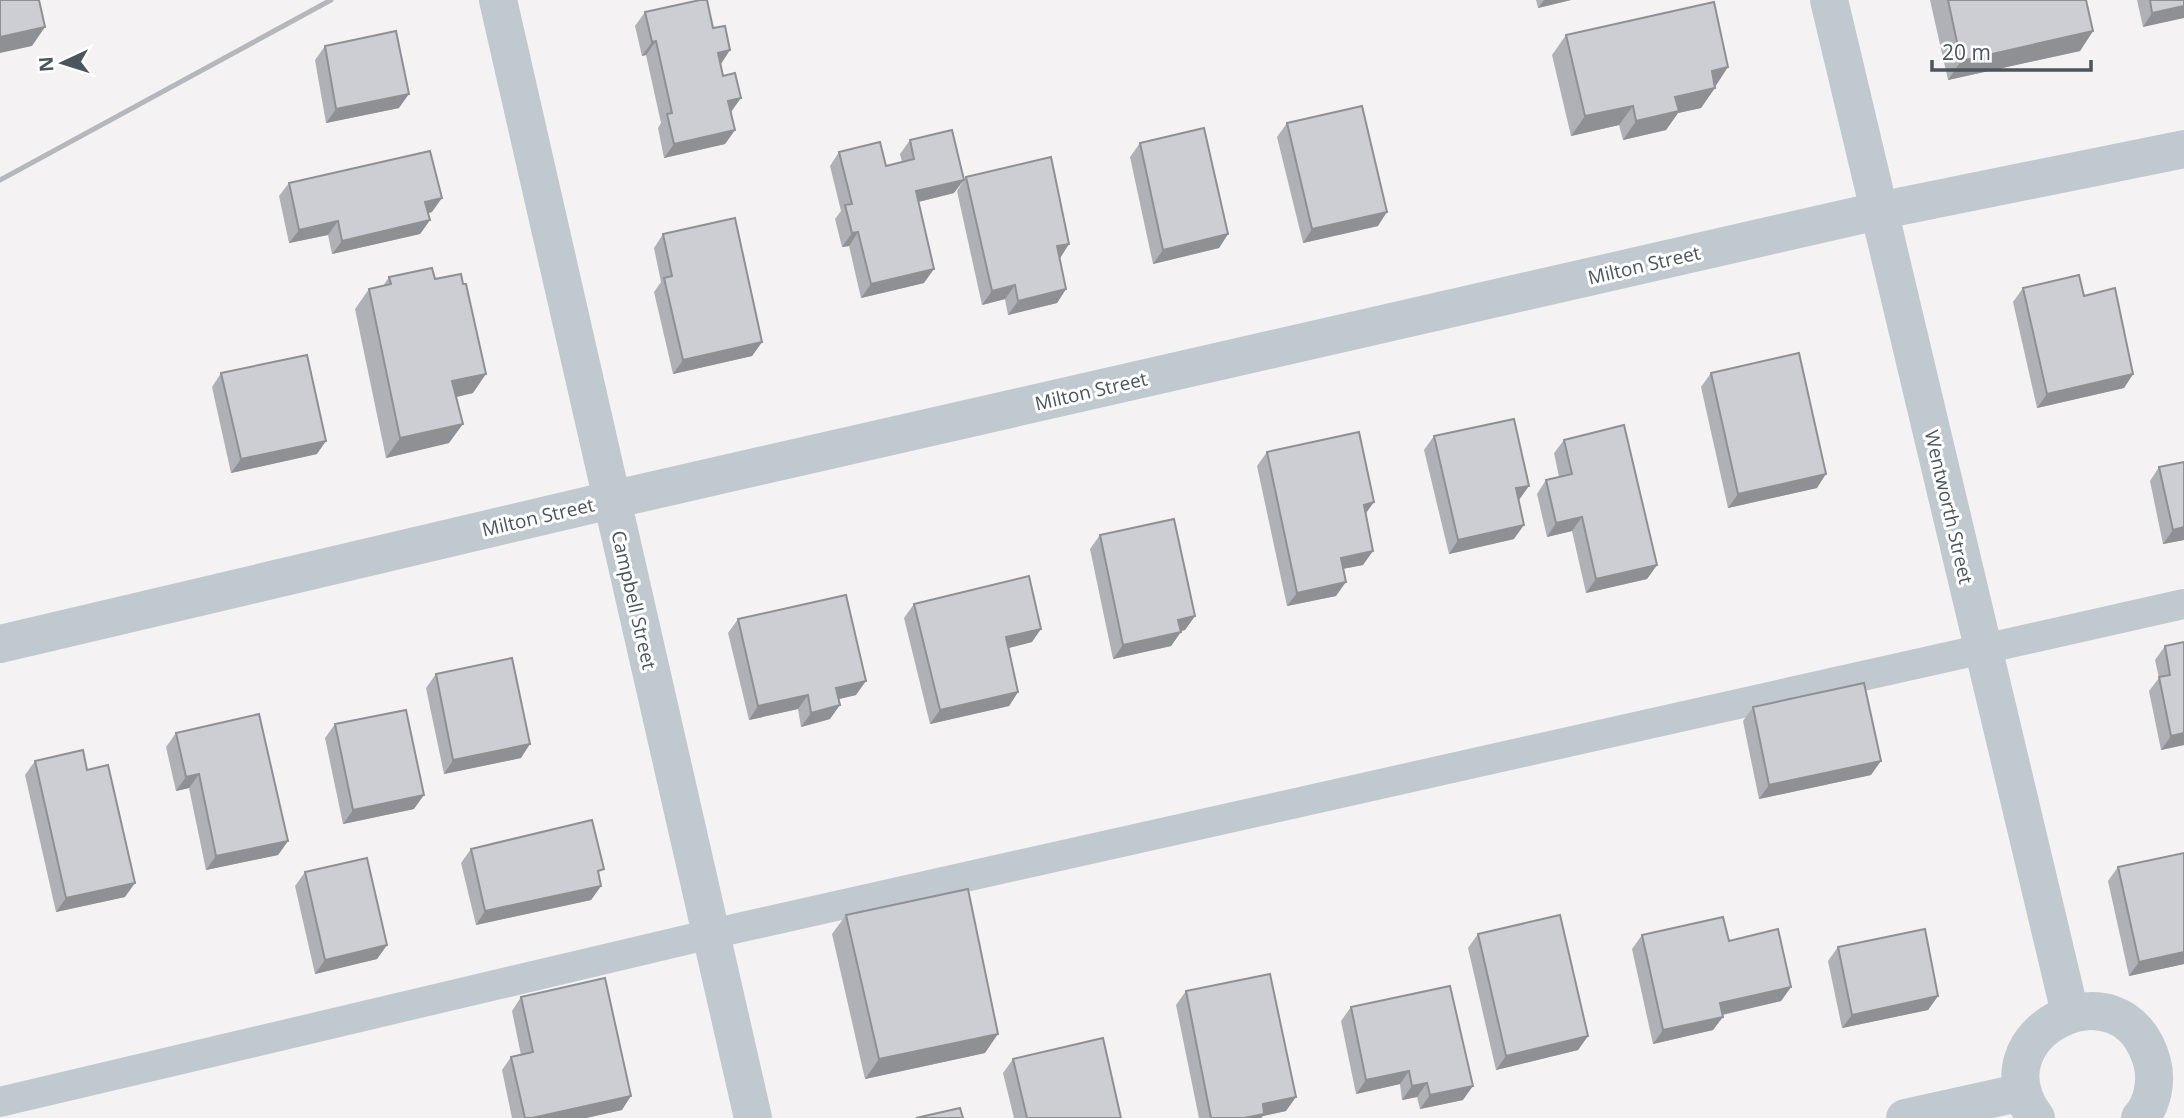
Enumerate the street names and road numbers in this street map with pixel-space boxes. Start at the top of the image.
street label: Milton Street [1585,239,1703,291]
street label: Milton Street [1032,365,1150,417]
street label: Wentworth Street [1919,428,1979,587]
street label: Milton Street [479,491,597,543]
street label: Campbell Street [605,528,663,672]

